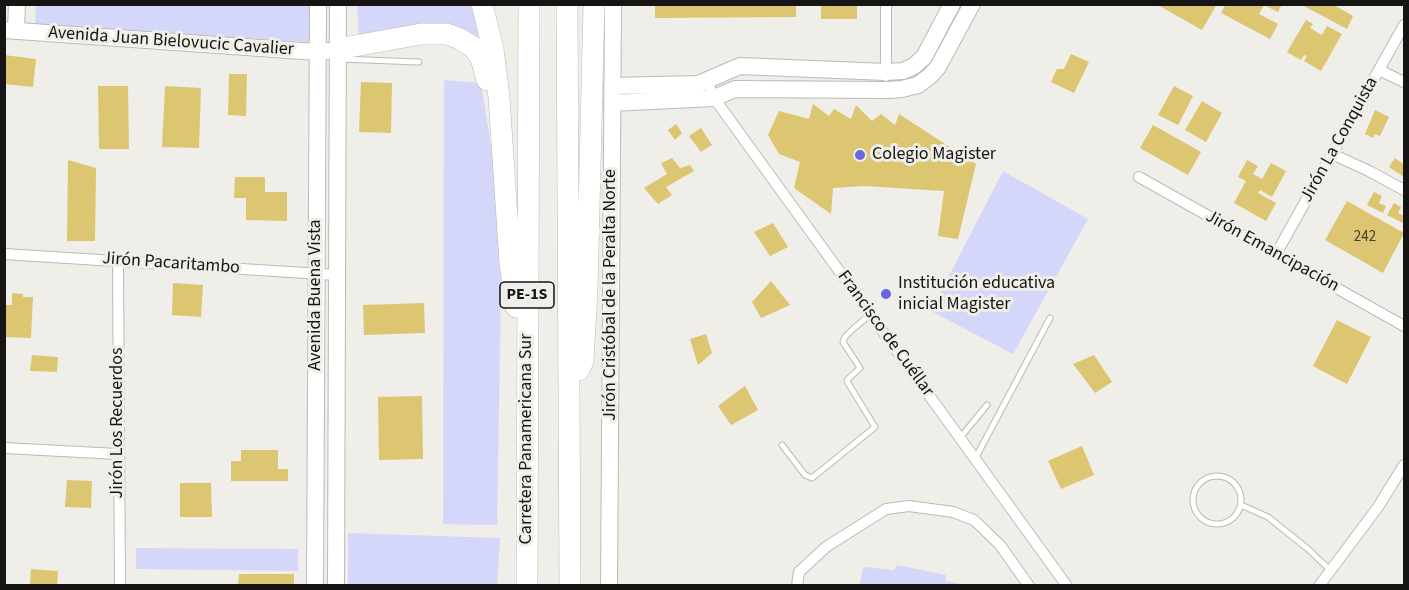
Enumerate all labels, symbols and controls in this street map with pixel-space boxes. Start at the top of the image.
street label: Avenida Juan Bielovucic Cavalier [47,23,295,61]
street label: Jirón La Conquista [1297,74,1383,206]
place label: Colegio Magister [872,144,996,166]
marker: Colegio Magister [853,148,867,162]
street label: Jirón Cristóbal de la Peralta Norte [600,169,622,421]
street label: Jirón Emancipación [1201,206,1343,298]
street label: Avenida Buena Vista [305,219,327,371]
house number: 242 [1354,229,1376,247]
street label: Jirón Pacaritambo [101,248,241,280]
street label: Francisco de Cuéllar [832,267,938,401]
place label: Institución educativa inicial Magister [898,273,1055,316]
road number: PE-1S [500,282,554,308]
marker: Institución educativa inicial Magister [879,287,893,301]
street label: Carretera Panamericana Sur [516,334,538,544]
street label: Jirón Los Recuerdos [107,348,129,498]

